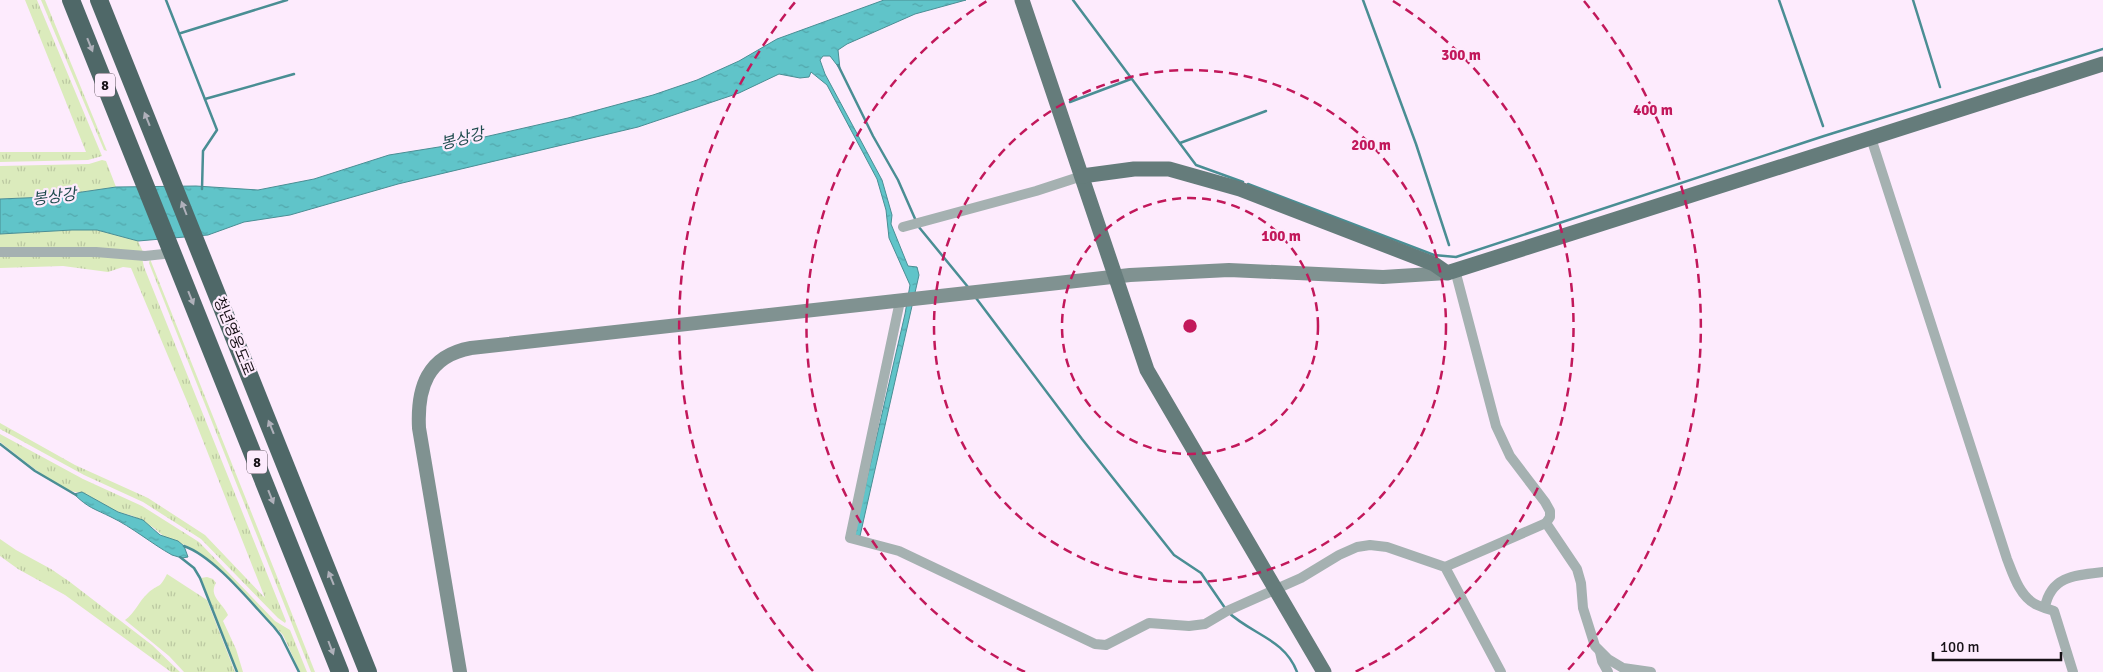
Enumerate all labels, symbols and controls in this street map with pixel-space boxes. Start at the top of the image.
one-way arrow [86,38,94,52]
text: 300 m [1441,46,1481,64]
road number: 8 [95,74,115,96]
text: 400 m [1633,101,1673,119]
one-way arrow [143,112,151,126]
water label: 봉상강 [438,123,488,154]
text: 200 m [1351,136,1391,154]
water label: 봉상강 [31,184,80,210]
one-way arrow [180,200,188,215]
text: 100 m [1261,227,1301,245]
one-way arrow [187,291,195,306]
street label: 청년영웅도로 [210,294,258,378]
centre of rings [1181,317,1199,335]
one-way arrow [267,419,275,434]
road number: 8 [247,451,267,474]
one-way arrow [268,490,276,505]
one-way arrow [327,571,335,585]
scale bar [1933,630,2060,662]
text: 100 m [1940,638,1980,656]
one-way arrow [328,641,335,656]

